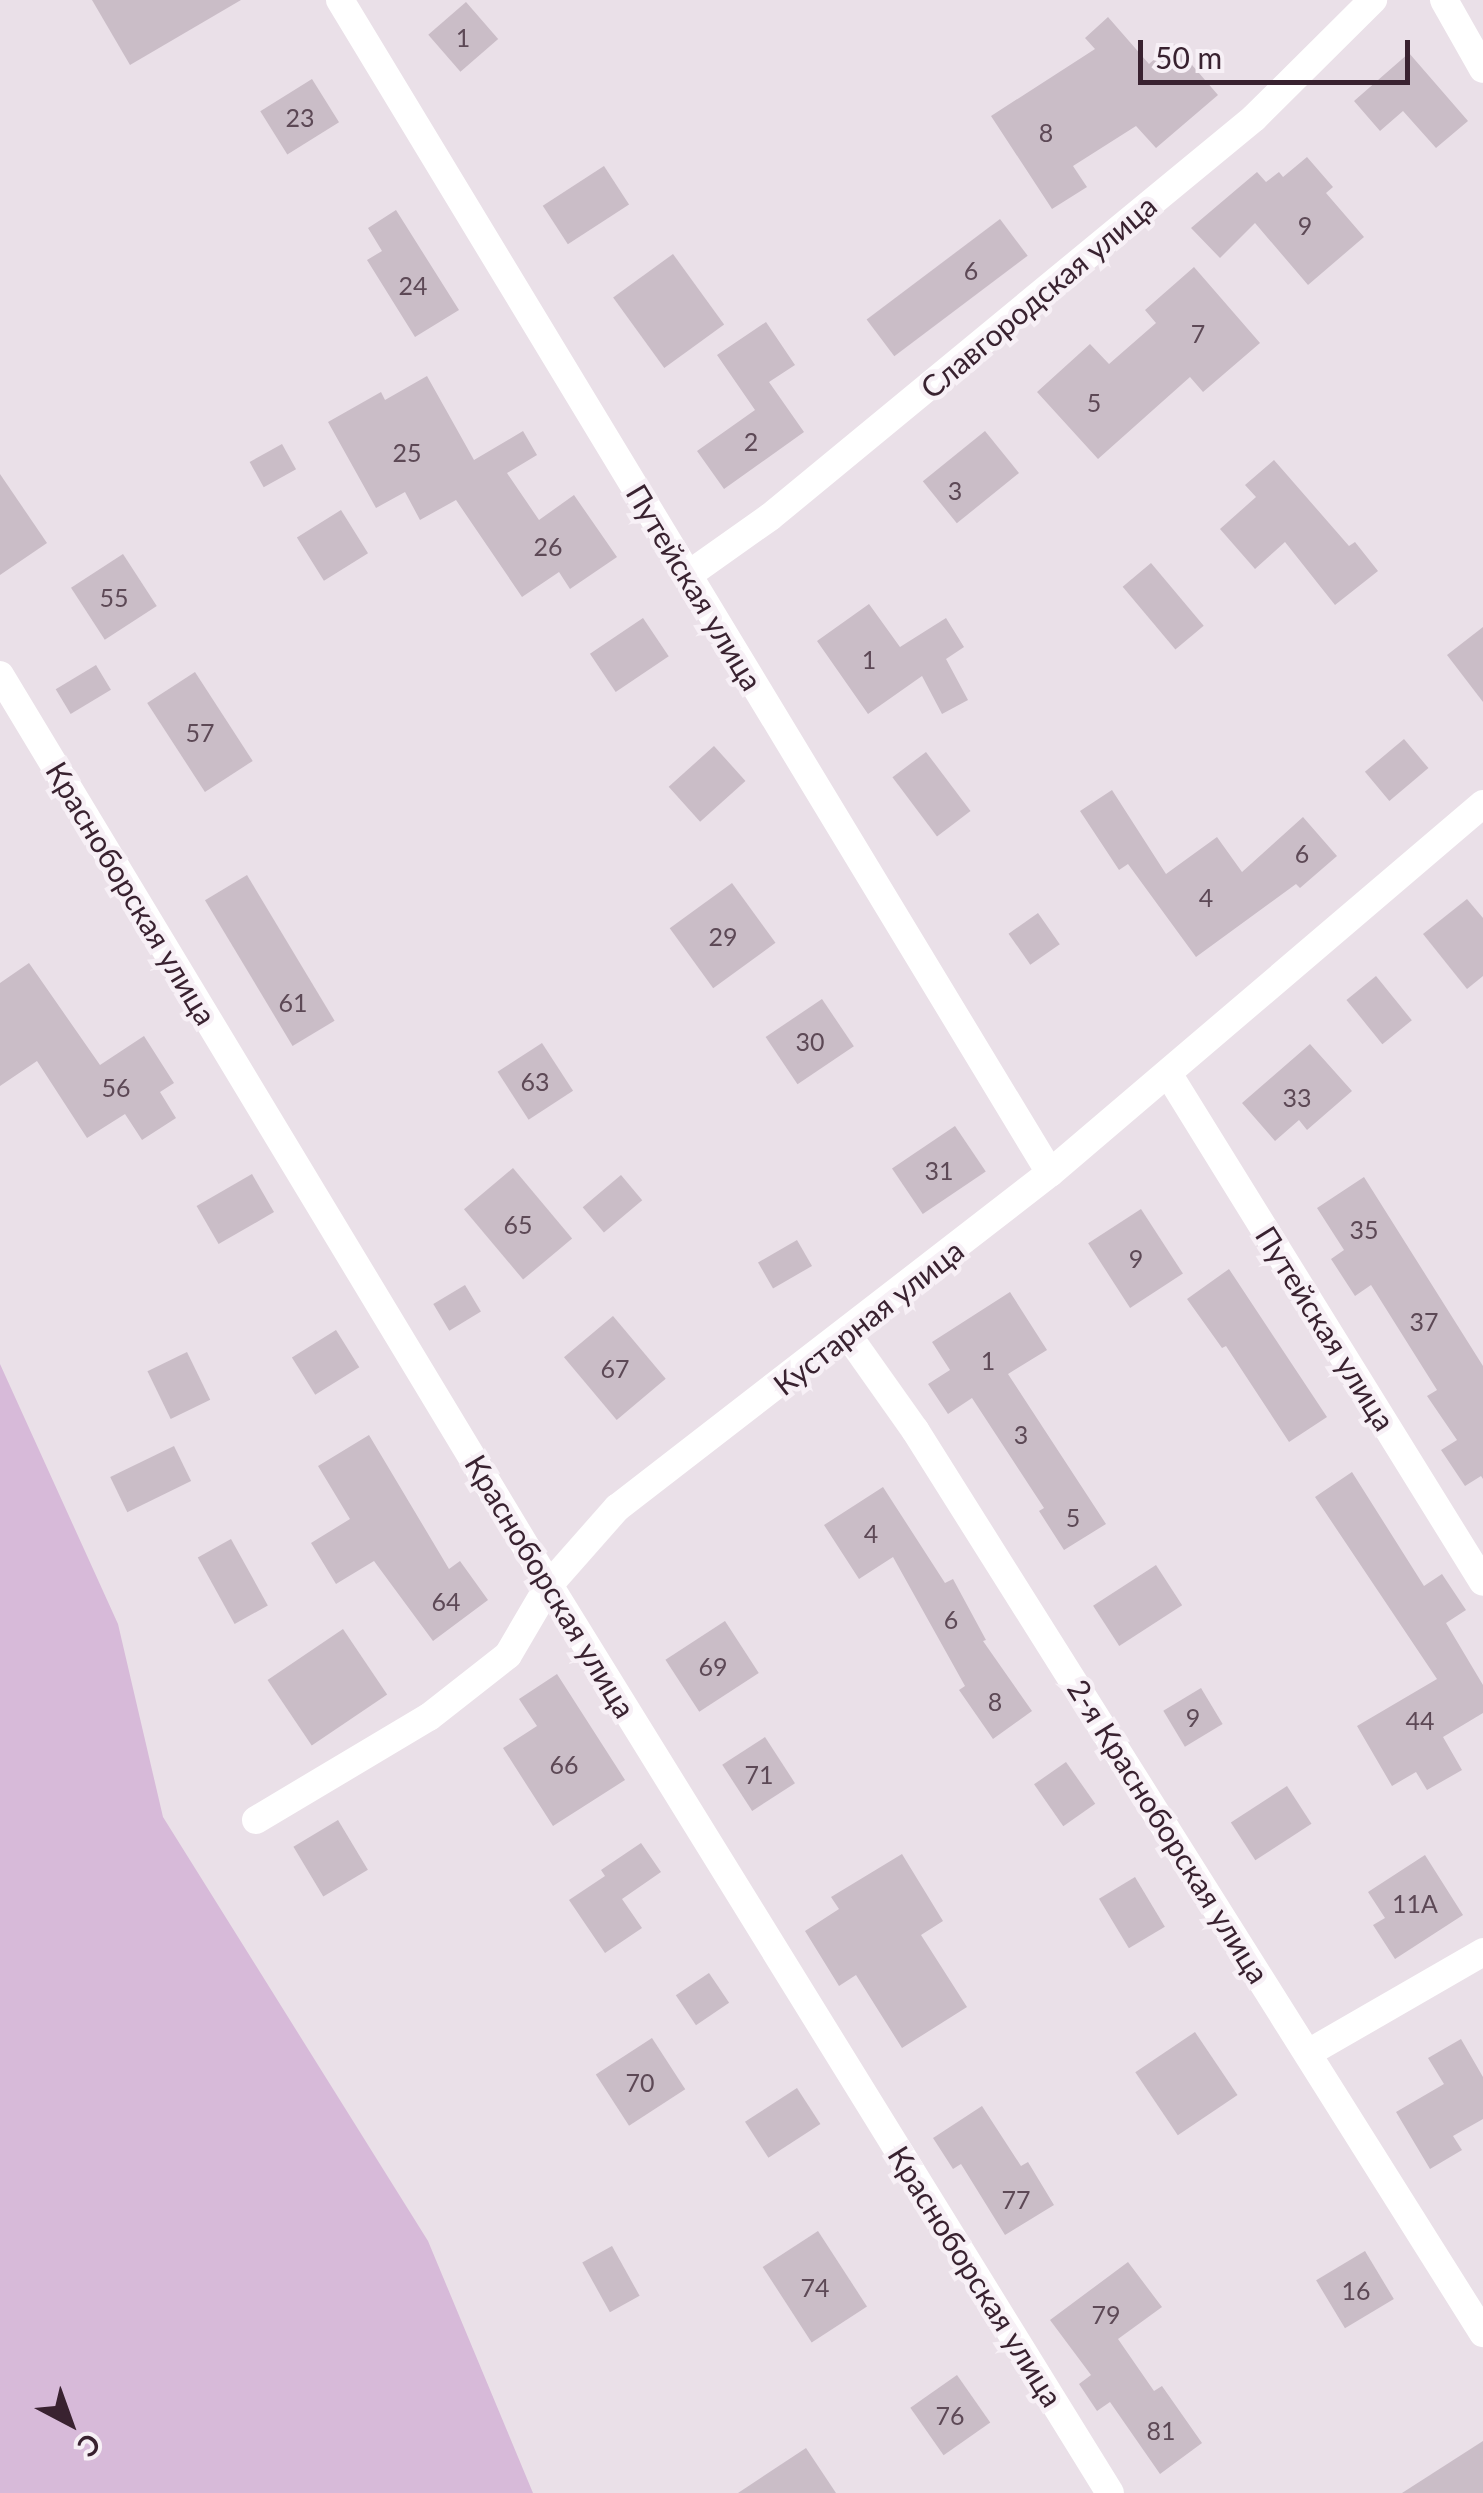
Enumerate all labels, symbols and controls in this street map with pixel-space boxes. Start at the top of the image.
scale bar [1143,20,1416,82]
house number: 1 [456,22,470,52]
text: 50 m [1155,39,1222,75]
house number: 23 [286,102,314,132]
house number: 8 [1039,117,1053,147]
street label: Славгородская улица [913,187,1163,405]
house number: 9 [1298,210,1312,240]
house number: 6 [964,255,978,285]
house number: 24 [399,270,427,300]
house number: 7 [1191,318,1205,348]
house number: 5 [1087,387,1101,417]
house number: 2 [744,426,758,456]
house number: 25 [393,437,421,467]
house number: 3 [948,475,962,505]
street label: Путейская улица [619,477,771,697]
house number: 26 [534,531,562,561]
house number: 55 [100,582,128,612]
house number: 1 [862,644,876,674]
house number: 57 [186,717,214,747]
street label: Красноборская улица [39,755,225,1031]
house number: 6 [1295,838,1309,868]
house number: 4 [1199,882,1213,912]
house number: 29 [709,921,737,951]
house number: 61 [279,987,307,1017]
house number: 30 [796,1026,824,1056]
house number: 63 [521,1066,549,1096]
house number: 56 [102,1072,130,1102]
house number: 33 [1283,1082,1311,1112]
house number: 31 [925,1155,953,1185]
house number: 65 [504,1209,532,1239]
house number: 35 [1350,1214,1378,1244]
street label: Путейская улица [1249,1219,1403,1437]
street label: Кустарная улица [766,1232,970,1402]
house number: 9 [1129,1243,1143,1273]
house number: 37 [1410,1306,1438,1336]
house number: 1 [981,1345,995,1375]
house number: 67 [601,1353,629,1383]
house number: 3 [1014,1419,1028,1449]
street label: Красноборская улица [458,1448,644,1724]
house number: 5 [1066,1502,1080,1532]
house number: 4 [864,1518,878,1548]
house number: 64 [432,1586,460,1616]
house number: 6 [944,1604,958,1634]
house number: 69 [699,1651,727,1681]
street label: 2-я Красноборская улица [1061,1672,1277,1990]
house number: 8 [988,1686,1002,1716]
house number: 9 [1186,1702,1200,1732]
house number: 44 [1406,1705,1434,1735]
house number: 66 [550,1749,578,1779]
house number: 71 [745,1759,773,1789]
house number: 11А [1392,1888,1438,1918]
house number: 70 [626,2067,654,2097]
street label: Красноборская улица [881,2139,1071,2413]
house number: 77 [1002,2184,1030,2214]
house number: 74 [801,2272,829,2302]
house number: 16 [1342,2275,1370,2305]
house number: 79 [1092,2299,1120,2329]
north arrow [20,2373,120,2473]
house number: 76 [936,2400,964,2430]
house number: 81 [1147,2415,1175,2445]
text: С [72,2427,108,2465]

